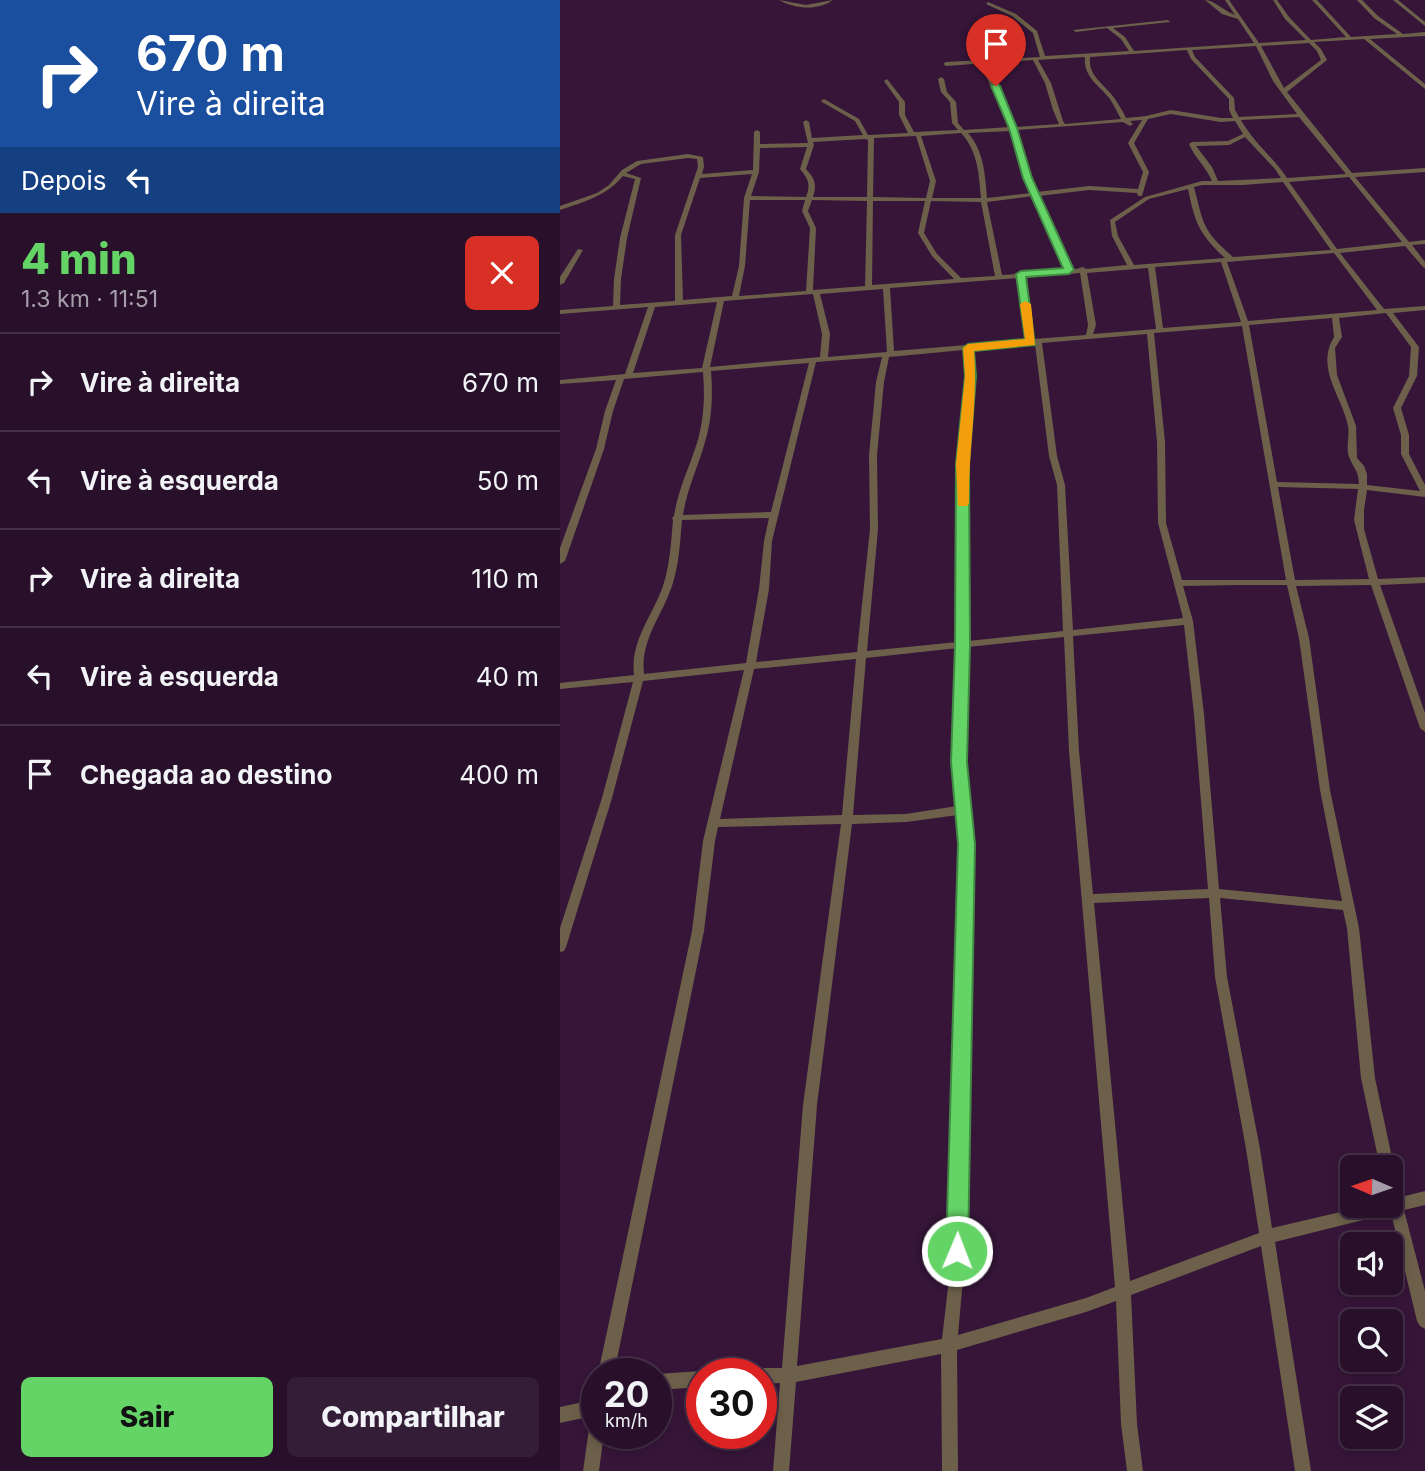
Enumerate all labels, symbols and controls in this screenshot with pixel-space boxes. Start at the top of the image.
pin [966,14,1026,86]
text: 670 m [136,24,285,83]
icon: arrive [977,25,1015,63]
icon: right [21,28,112,119]
text: Vire à direita [136,84,326,123]
icon: left [120,161,158,199]
text: Depois [21,165,106,196]
text: 4 min [21,233,137,284]
button: close [465,236,539,310]
text: 1.3 km · 11:51 [21,285,158,313]
icon: right [21,363,59,401]
text: Vire à direita [80,367,240,398]
text: 670 m [462,367,539,398]
icon: left [21,461,59,499]
text: Vire à esquerda [80,465,279,496]
text: 50 m [477,465,539,496]
icon: right [21,559,59,597]
text: Vire à direita [80,563,240,594]
text: 110 m [471,563,539,594]
icon: left [21,657,59,695]
text: Vire à esquerda [80,661,279,692]
text: 40 m [476,661,539,692]
icon: arrive [21,755,59,793]
text: Chegada ao destino [80,759,332,790]
text: 400 m [459,759,539,790]
north arrow [1340,1155,1404,1218]
map controls [1340,1155,1403,1449]
position arrow [920,1214,994,1288]
button: sound [1340,1232,1403,1295]
button: search [1340,1309,1403,1372]
speed limit sign: 30 [686,1358,777,1449]
text: 20 [604,1373,649,1415]
button: Sair [21,1377,273,1457]
button: Compartilhar [287,1377,539,1457]
button: layers [1340,1386,1403,1449]
text: km/h [605,1410,648,1431]

